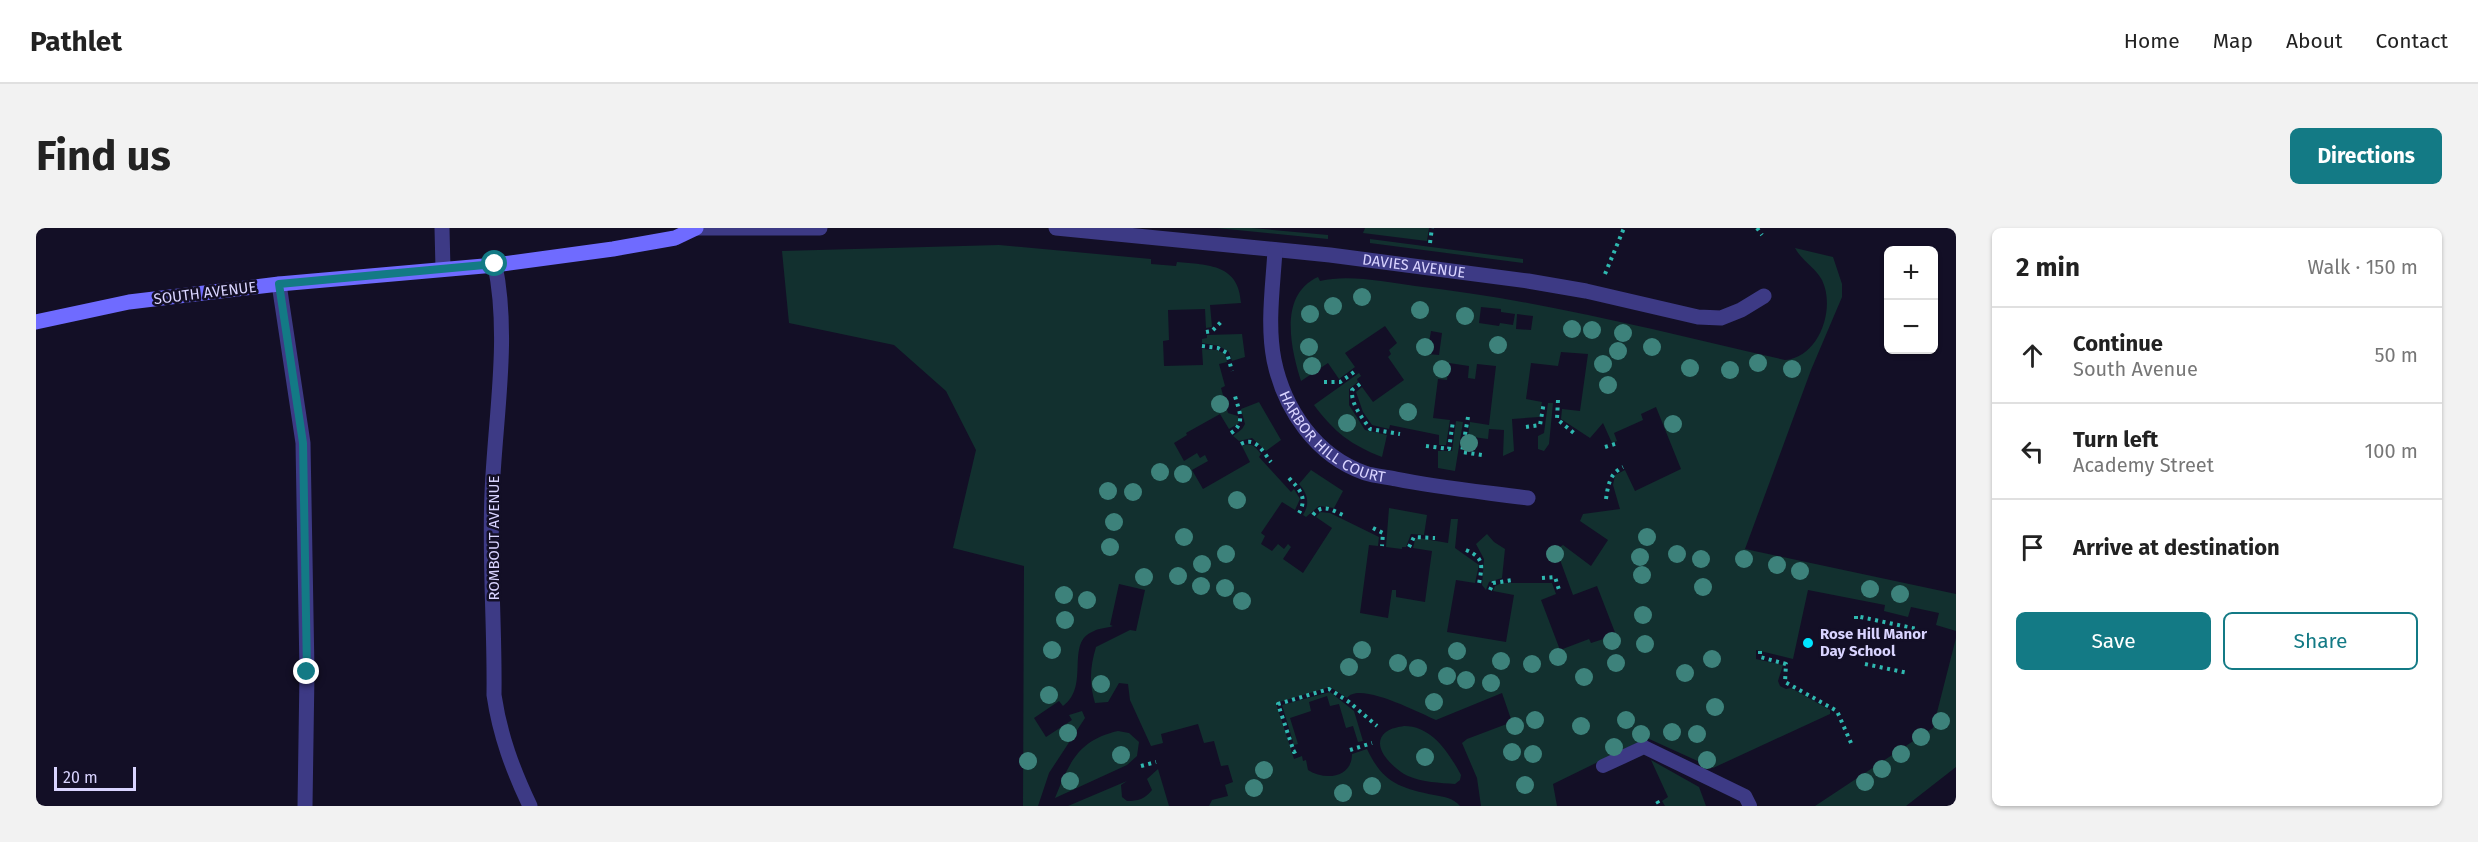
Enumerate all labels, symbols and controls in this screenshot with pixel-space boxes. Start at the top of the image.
text: Pathlet [30,25,122,58]
text: Home [2124,28,2180,54]
text: Map [2213,28,2253,54]
text: About [2286,28,2343,54]
text: Contact [2376,28,2448,54]
button: Directions [2290,128,2442,184]
text: Find us [36,131,171,181]
map controls [1884,246,1938,354]
button: + [1884,246,1938,300]
route start [481,250,507,276]
street label: DAVIES AVENUE [1361,250,1467,282]
text: 2 min [2016,252,2080,283]
text: Walk · 150 m [2308,255,2418,279]
street label: SOUTH AVENUE [153,278,257,308]
button: − [1884,300,1938,354]
text: Continue [2073,330,2163,357]
icon: ahead [2016,339,2049,372]
text: 50 m [2374,343,2418,367]
text: South Avenue [2073,357,2198,381]
street label: HARBOR HILL COURT [1275,388,1387,486]
text: Turn left [2073,426,2158,453]
icon: left [2016,435,2049,468]
text: 100 m [2365,439,2418,463]
text: Academy Street [2073,453,2214,477]
street label: ROMBOUT AVENUE [485,476,503,601]
icon: arrive [2016,531,2049,564]
text: Arrive at destination [2073,534,2280,561]
button: Save [2016,612,2211,670]
button: Share [2223,612,2418,670]
place label: Rose Hill Manor Day School [1820,625,1928,660]
marker: Rose Hill Manor Day School [1801,636,1815,650]
route end [293,658,319,684]
scale bar [54,764,136,792]
text: 20 m [63,768,98,787]

